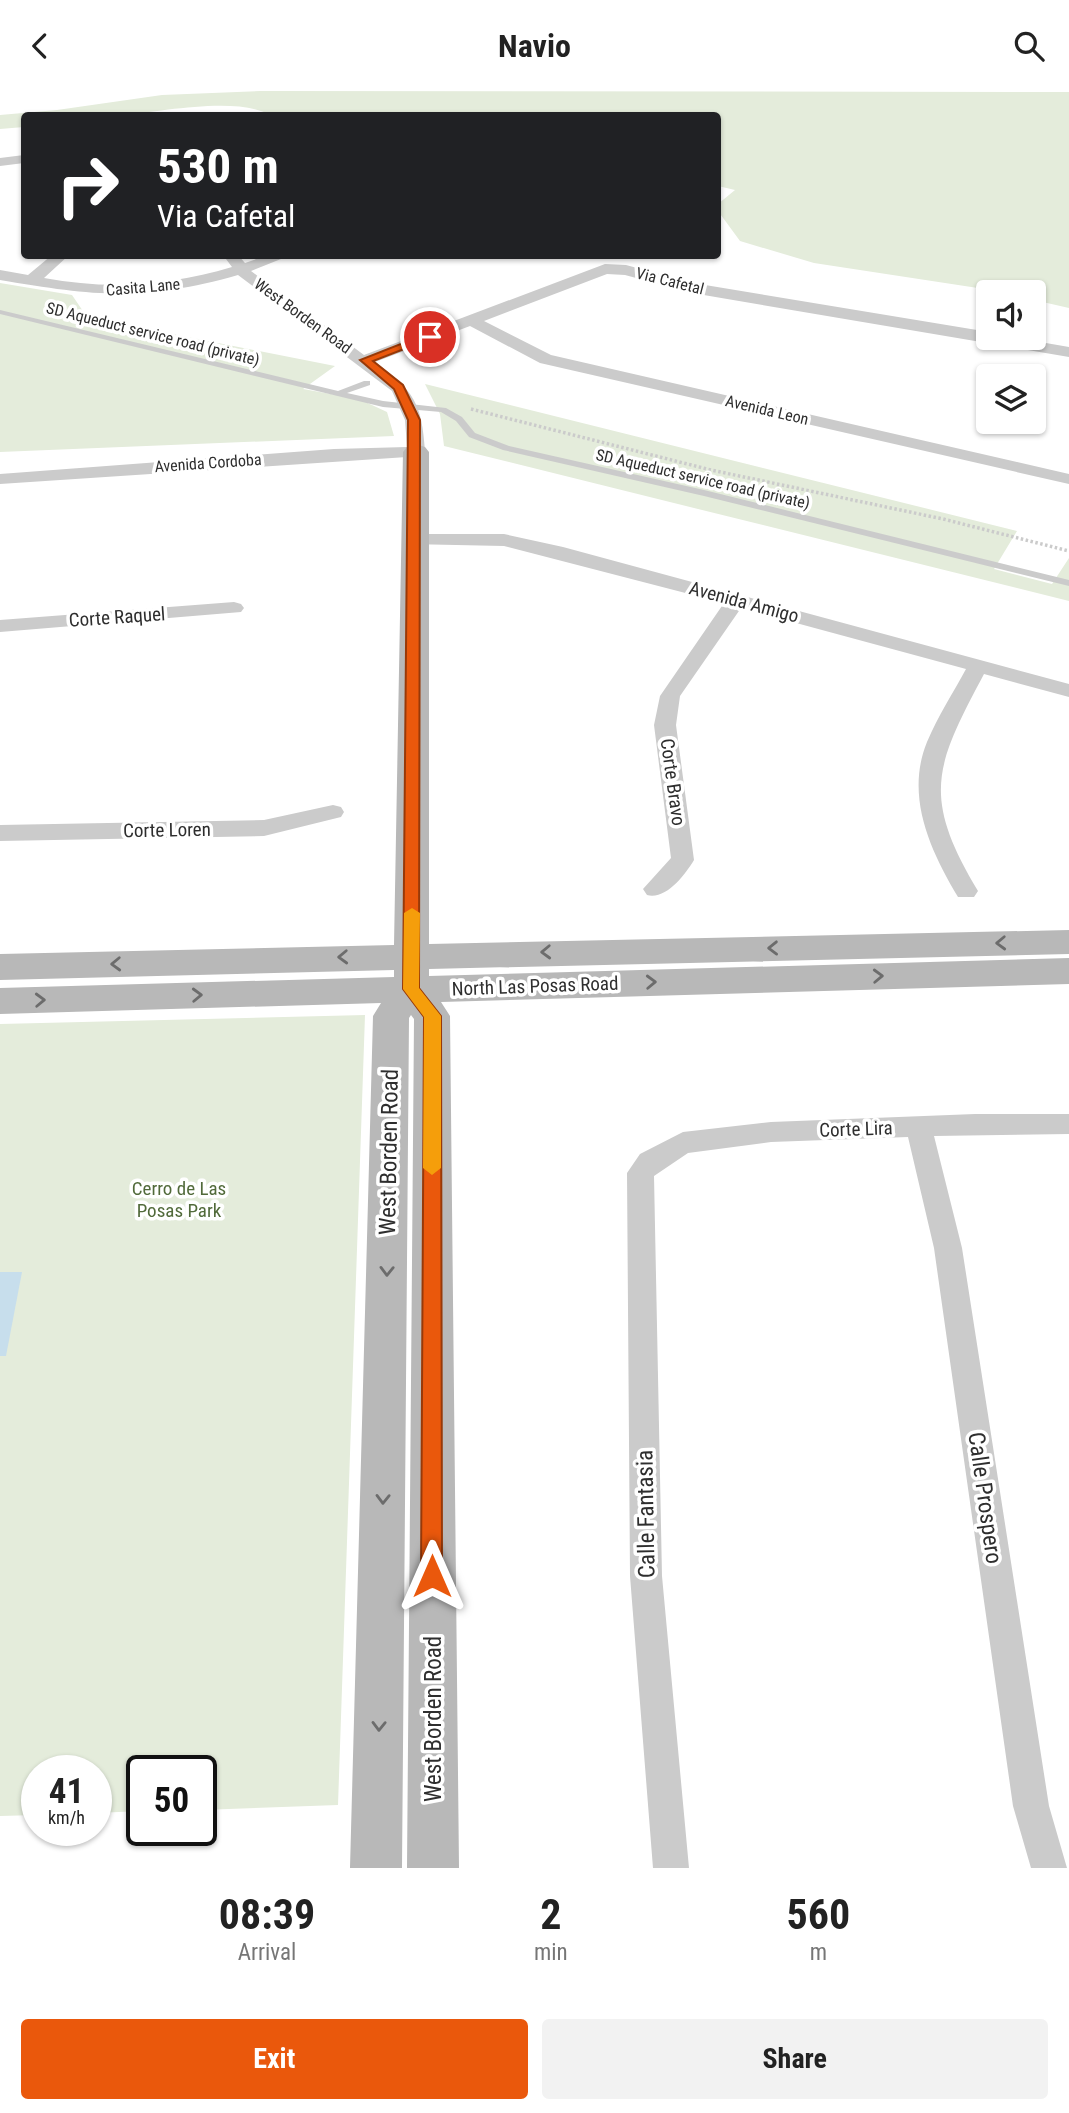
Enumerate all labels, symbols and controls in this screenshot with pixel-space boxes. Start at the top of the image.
icon: back [21,27,59,65]
text: Navio [498,27,571,65]
icon: search [1010,27,1048,65]
text: 530 m [157,138,279,195]
icon: right [42,140,133,231]
text: Via Cafetal [157,197,295,235]
street label: Via Cafetal [634,263,706,299]
street label: Casita Lane [105,274,181,300]
street label: West Borden Road [251,274,355,358]
map controls [976,280,1046,434]
button: sound [976,280,1046,350]
street label: SD Aqueduct service road (private) [44,298,262,370]
pin [400,307,460,367]
icon: arrive [411,318,449,356]
button: layers [976,364,1046,434]
street label: Avenida Leon [724,391,810,429]
street label: SD Aqueduct service road (private) [594,445,812,513]
street label: Avenida Cordoba [154,450,262,476]
street label: Avenida Amigo [687,576,801,628]
street label: Corte Raquel [68,602,166,632]
street label: Corte Bravo [656,737,690,827]
street label: Corte Loren [123,818,211,842]
one-way arrow [995,936,1006,951]
one-way arrow [768,940,778,956]
one-way arrow [540,945,551,960]
one-way arrow [337,950,348,965]
one-way arrow [110,956,121,971]
one-way arrow [874,968,884,984]
street label: North Las Posas Road [451,972,619,1000]
one-way arrow [646,975,657,990]
one-way arrow [192,987,203,1003]
one-way arrow [35,992,46,1007]
street label: West Borden Road [374,1069,404,1235]
street label: Corte Lira [819,1116,893,1142]
park label: Cerro de Las Posas Park [132,1177,226,1222]
one-way arrow [379,1266,394,1277]
street label: Calle Prospero [962,1430,1008,1566]
street label: Calle Fantasia [631,1450,661,1578]
one-way arrow [375,1494,391,1504]
position arrow [395,1539,469,1613]
street label: West Borden Road [420,1636,447,1802]
one-way arrow [372,1721,387,1732]
speed limit sign: 50 [126,1755,217,1846]
text: 41 [49,1771,84,1812]
text: km/h [48,1807,85,1828]
text: 08:39 [219,1890,315,1939]
text: 2 [540,1890,561,1939]
text: 560 [786,1890,850,1939]
text: Arrival [238,1939,296,1966]
text: min [534,1939,568,1966]
text: m [810,1939,827,1966]
button: Exit [21,2019,528,2099]
button: Share [542,2019,1048,2099]

